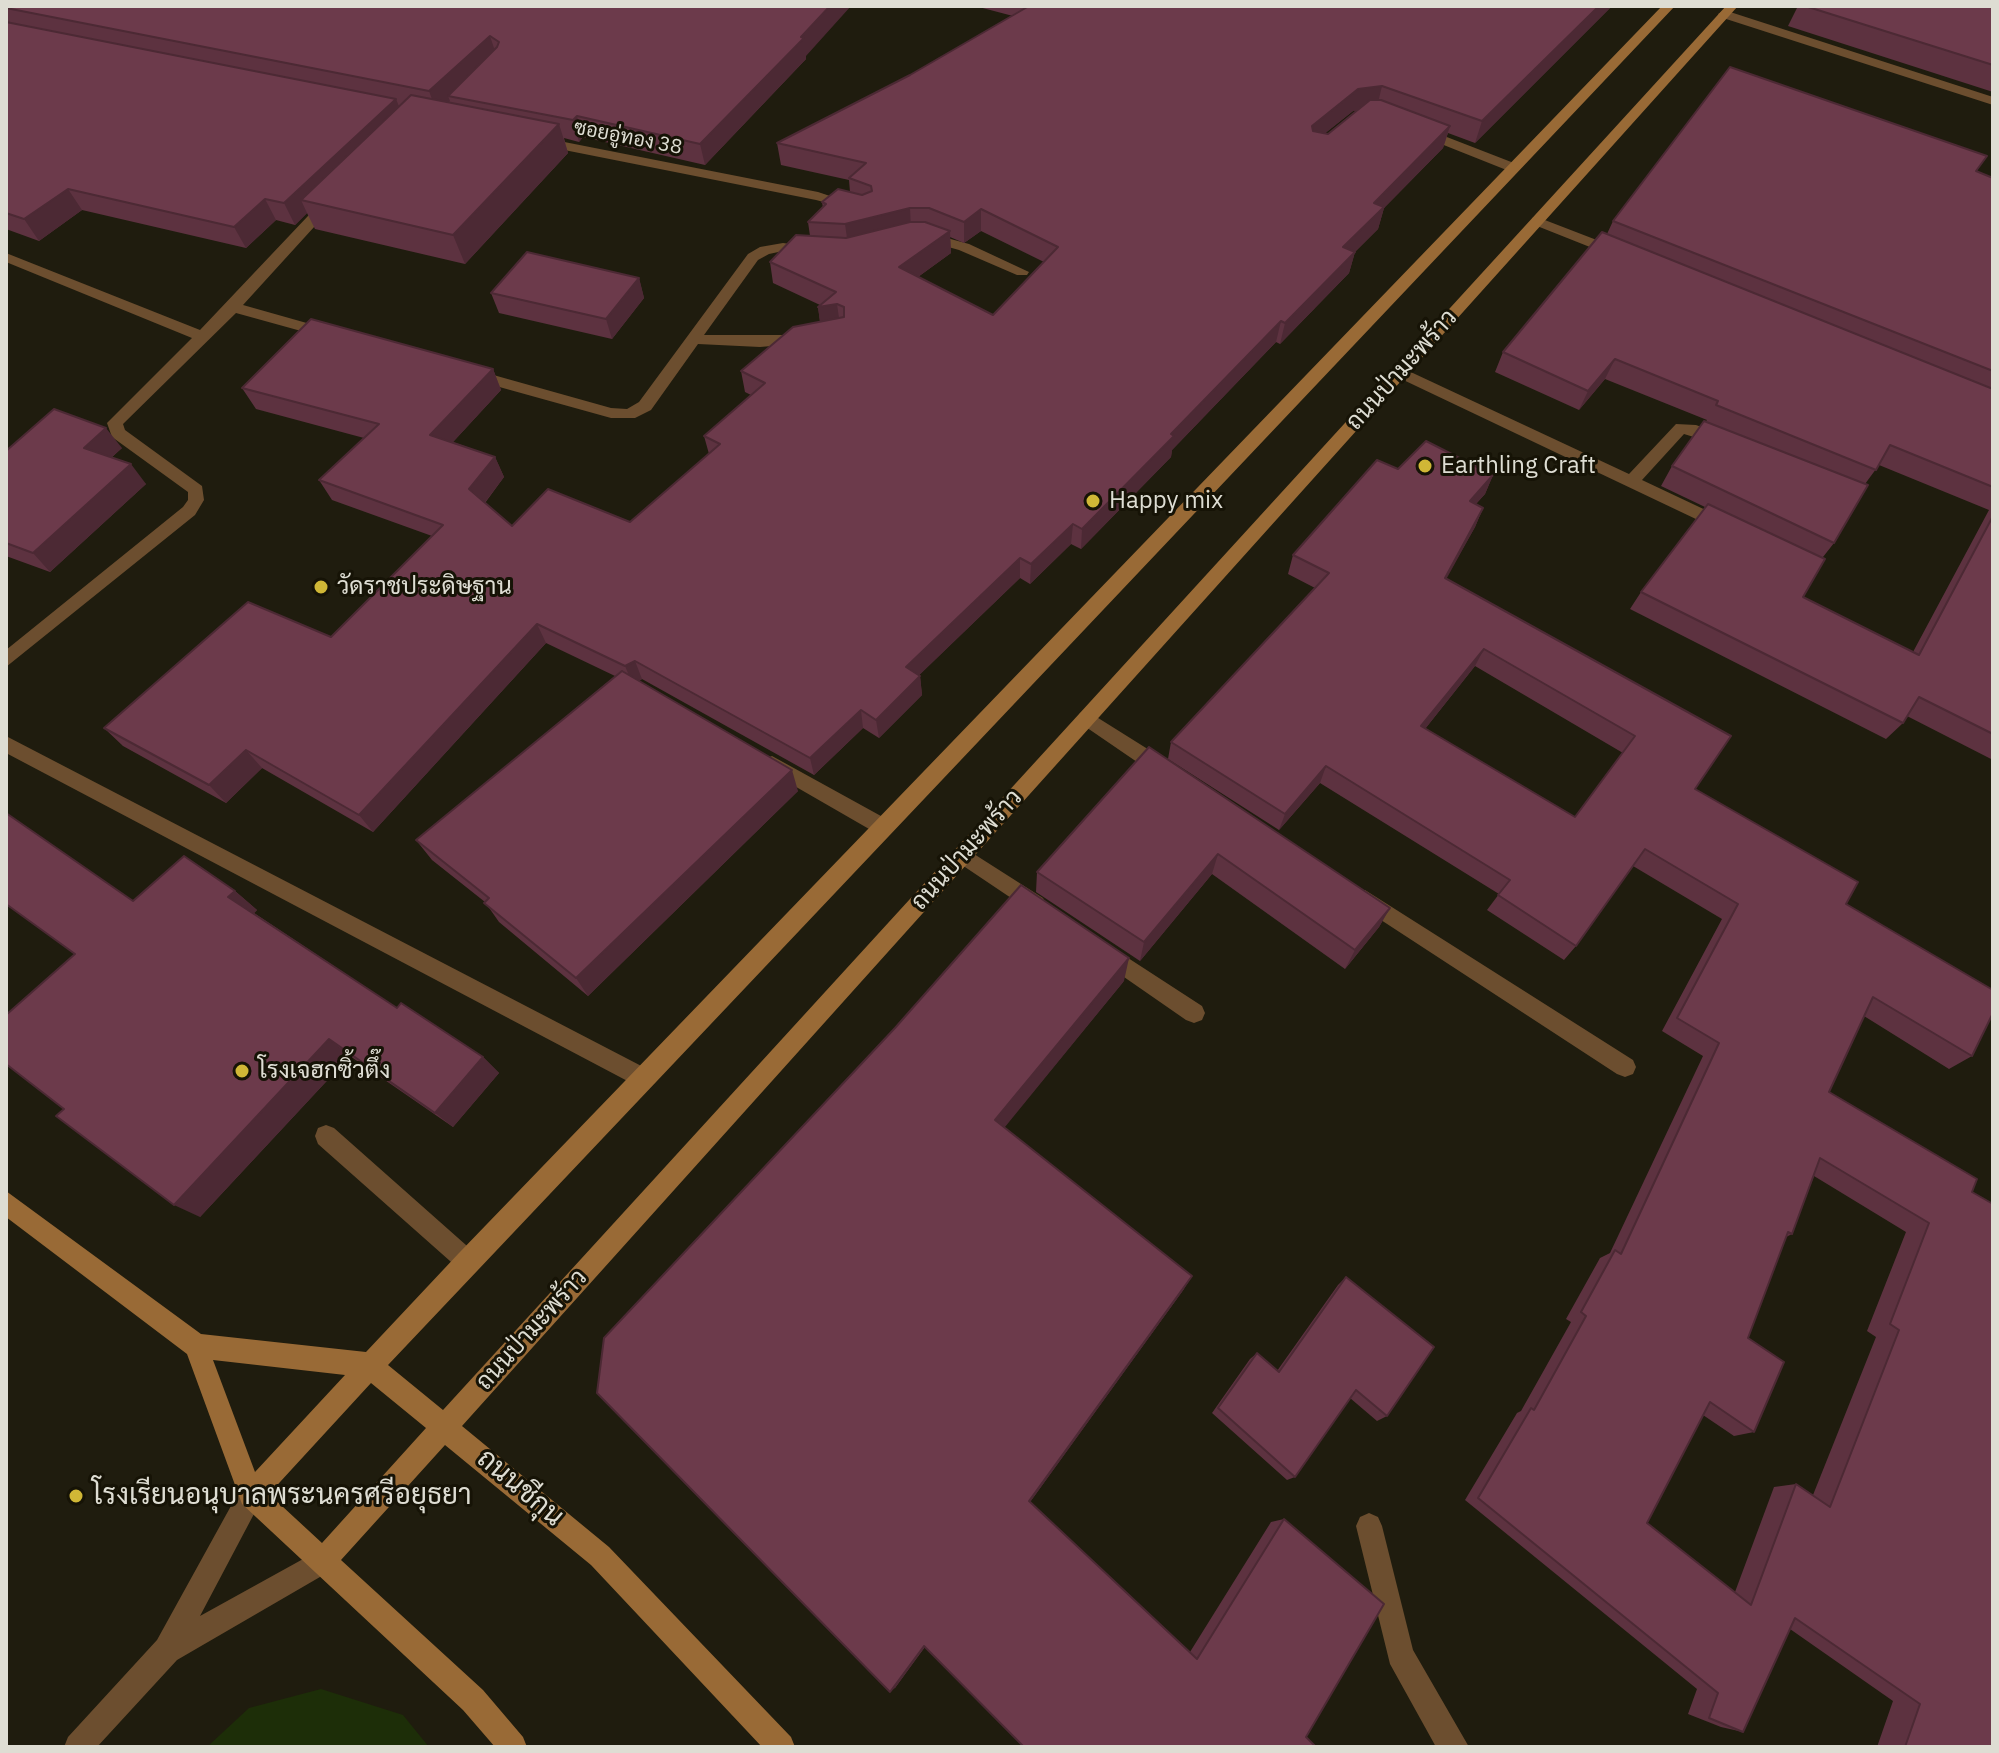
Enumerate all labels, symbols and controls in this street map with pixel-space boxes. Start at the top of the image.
street label: ซอยอู่ทอง 38 [572,116,684,160]
street label: ถนนป่ามะพร้าว [1340,304,1464,436]
place label: Earthling Craft [1441,452,1596,480]
marker: Earthling Craft [1416,457,1434,475]
place label: Happy mix [1109,487,1223,515]
marker: Happy mix [1084,492,1102,510]
place label: วัดราชประดิษฐาน [337,573,512,601]
marker: วัดราชประดิษฐาน [312,578,330,596]
street label: ถนนป่ามะพร้าว [905,784,1029,916]
place label: โรงเจฮกซิ้วตึ๊ง [258,1057,390,1085]
marker: โรงเจฮกซิ้วตึ๊ง [233,1062,251,1080]
street label: ถนนป่ามะพร้าว [470,1264,594,1396]
street label: ถนนชีกุน [470,1442,570,1534]
place label: โรงเรียนอนุบาลพระนครศรีอยุธยา [92,1479,472,1513]
marker: โรงเรียนอนุบาลพระนครศรีอยุธยา [67,1487,85,1505]

